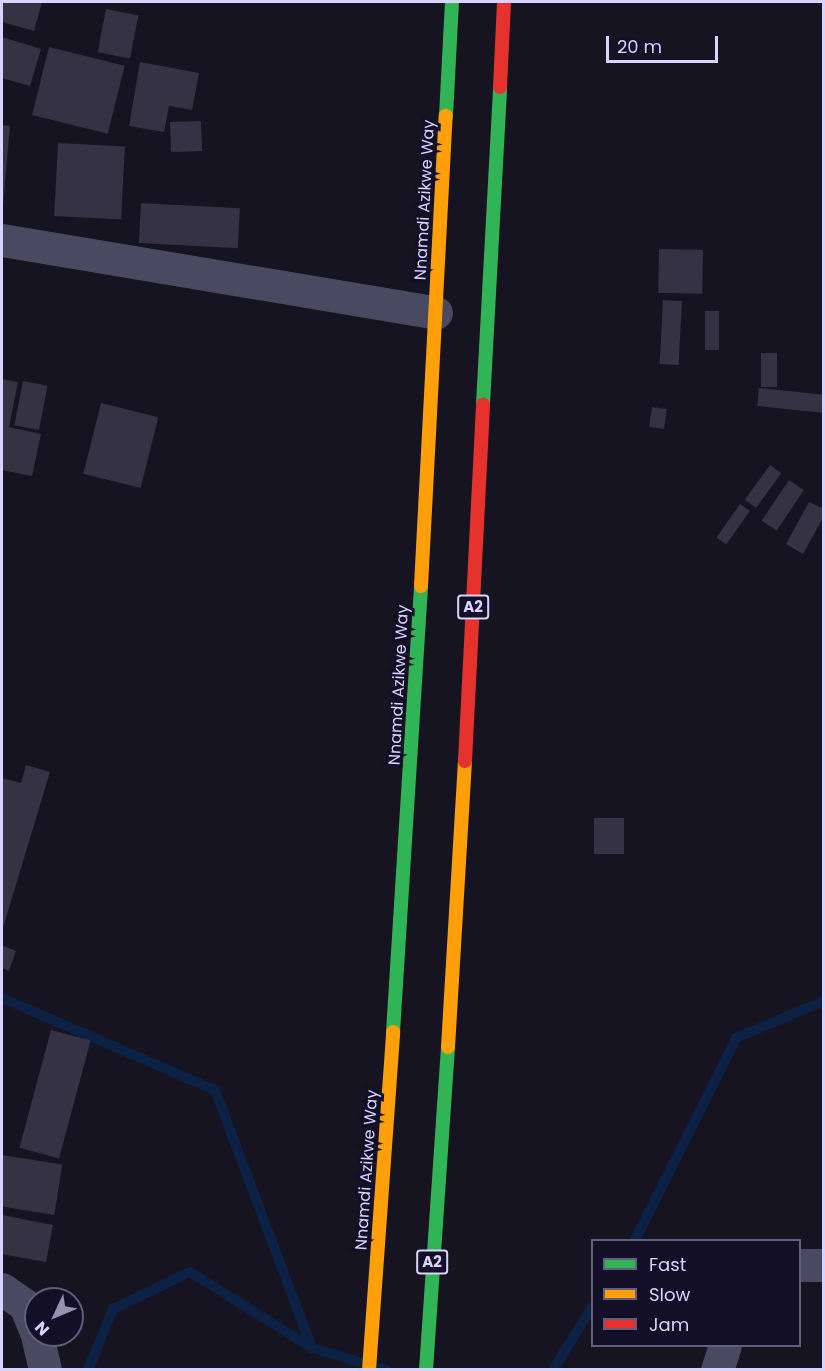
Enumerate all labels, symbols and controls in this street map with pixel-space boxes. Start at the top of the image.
scale bar [609,24,722,62]
text: 20 m [617,34,662,59]
street label: Nnamdi Azikwe Way [411,119,439,281]
road number: A2 [456,595,490,619]
street label: Nnamdi Azikwe Way [385,604,413,766]
street label: Nnamdi Azikwe Way [352,1089,382,1251]
legend [591,1239,801,1347]
road number: A2 [416,1250,448,1274]
text: Fast [649,1252,686,1277]
text: Slow [649,1282,690,1307]
north arrow [24,1287,84,1347]
text: Jam [649,1312,689,1337]
text: N [30,1316,55,1341]

